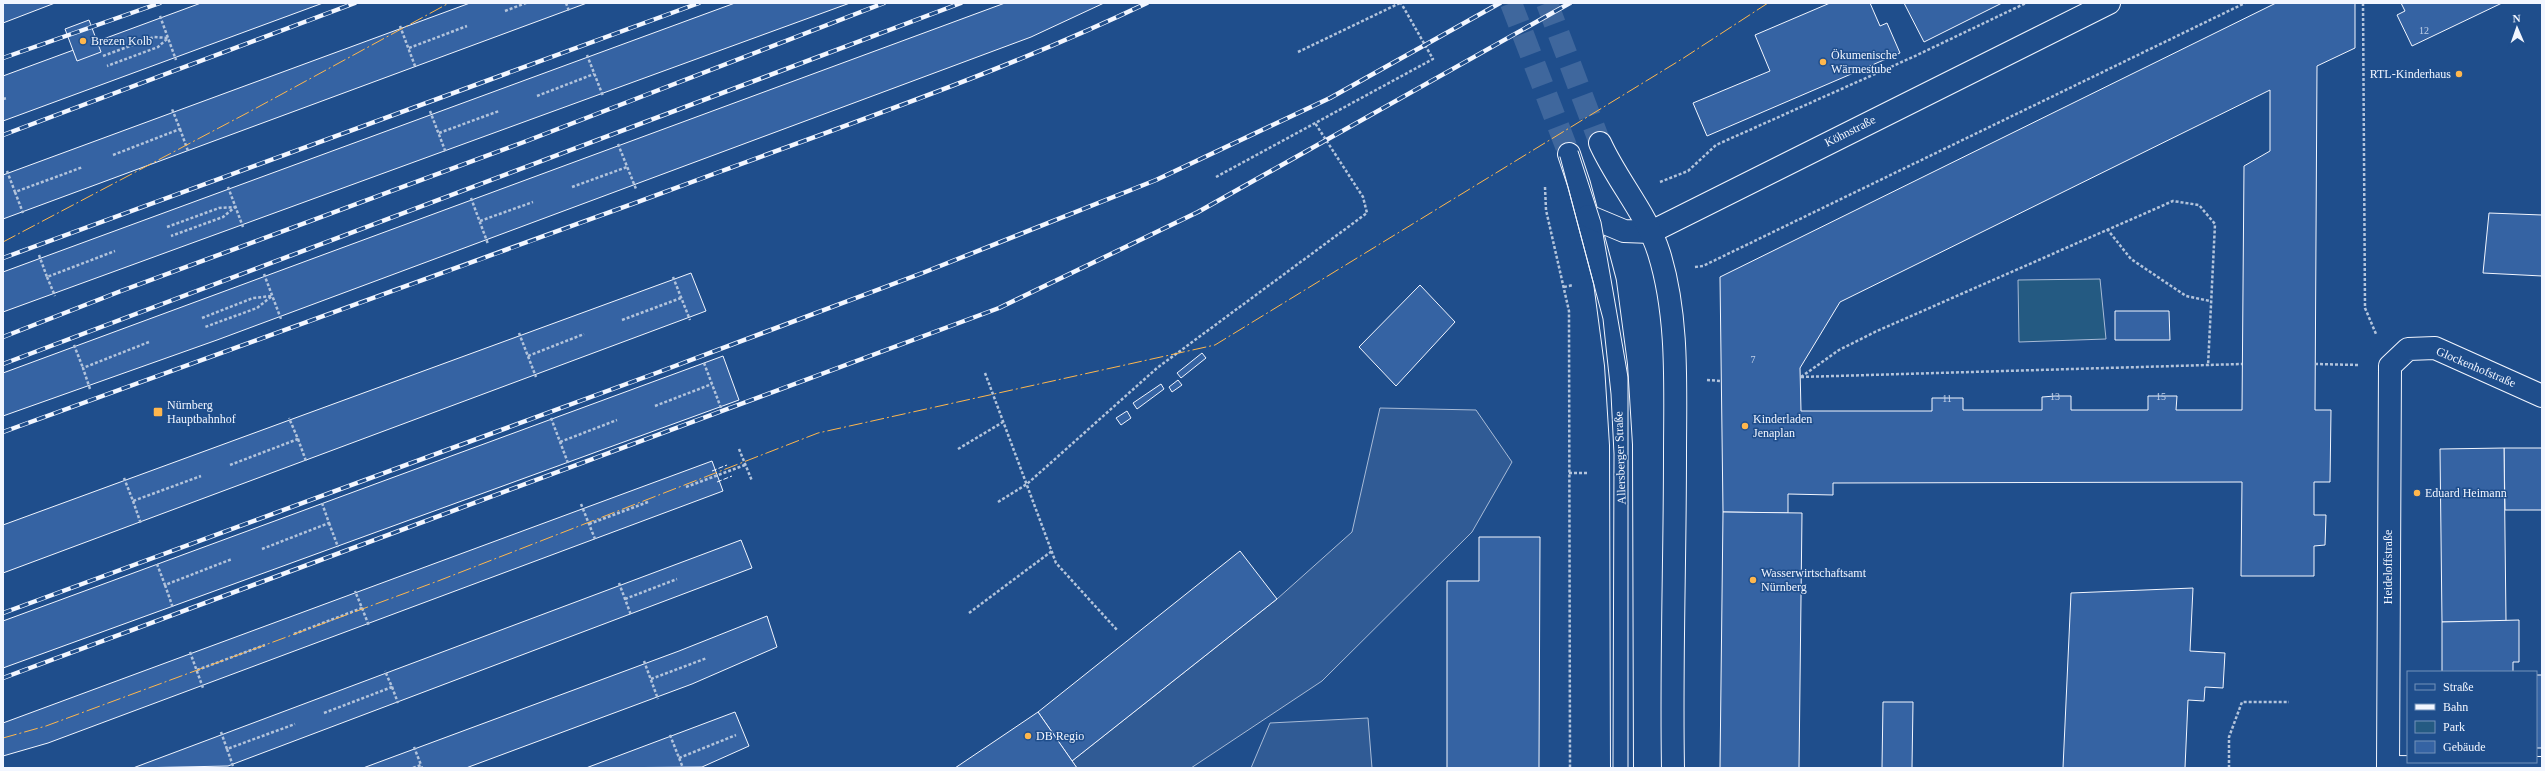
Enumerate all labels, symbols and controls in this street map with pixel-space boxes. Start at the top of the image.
north arrow [2497,8,2537,48]
text: N [2512,12,2521,24]
house number: 12 [2419,25,2429,36]
place label: Brezen Kolb [91,34,152,48]
marker: Brezen Kolb [78,36,88,46]
place label: Ökumenische Wärmestube [1831,48,1897,76]
marker: Ökumenische Wärmestube [1818,57,1828,67]
place label: RTL-Kinderhaus [2370,67,2451,81]
marker: RTL-Kinderhaus [2454,69,2464,79]
street label: Köhnstraße [1822,112,1878,150]
street label: Glockenhofstraße [2434,344,2518,390]
house number: 7 [1751,354,1756,365]
house number: 13 [2050,391,2060,402]
house number: 15 [2156,391,2166,402]
house number: 11 [1942,393,1952,404]
place label: Nürnberg Hauptbahnhof [167,398,236,426]
marker: Nürnberg Hauptbahnhof [152,406,164,418]
street label: Allersberger Straße [1611,411,1629,505]
place label: Kinderladen Jenaplan [1753,412,1812,440]
marker: Kinderladen Jenaplan [1740,421,1750,431]
place label: Eduard Heimann [2425,486,2507,500]
marker: Eduard Heimann [2412,488,2422,498]
street label: Heideloffstraße [2381,530,2395,604]
place label: Wasserwirtschaftsamt Nürnberg [1761,566,1867,594]
marker: Wasserwirtschaftsamt Nürnberg [1748,575,1758,585]
legend [2407,671,2537,763]
text: Straße [2443,680,2474,694]
text: Bahn [2443,700,2468,714]
text: Park [2443,720,2465,734]
place label: DB Regio [1036,729,1084,743]
marker: DB Regio [1023,731,1033,741]
text: Gebäude [2443,740,2486,754]

